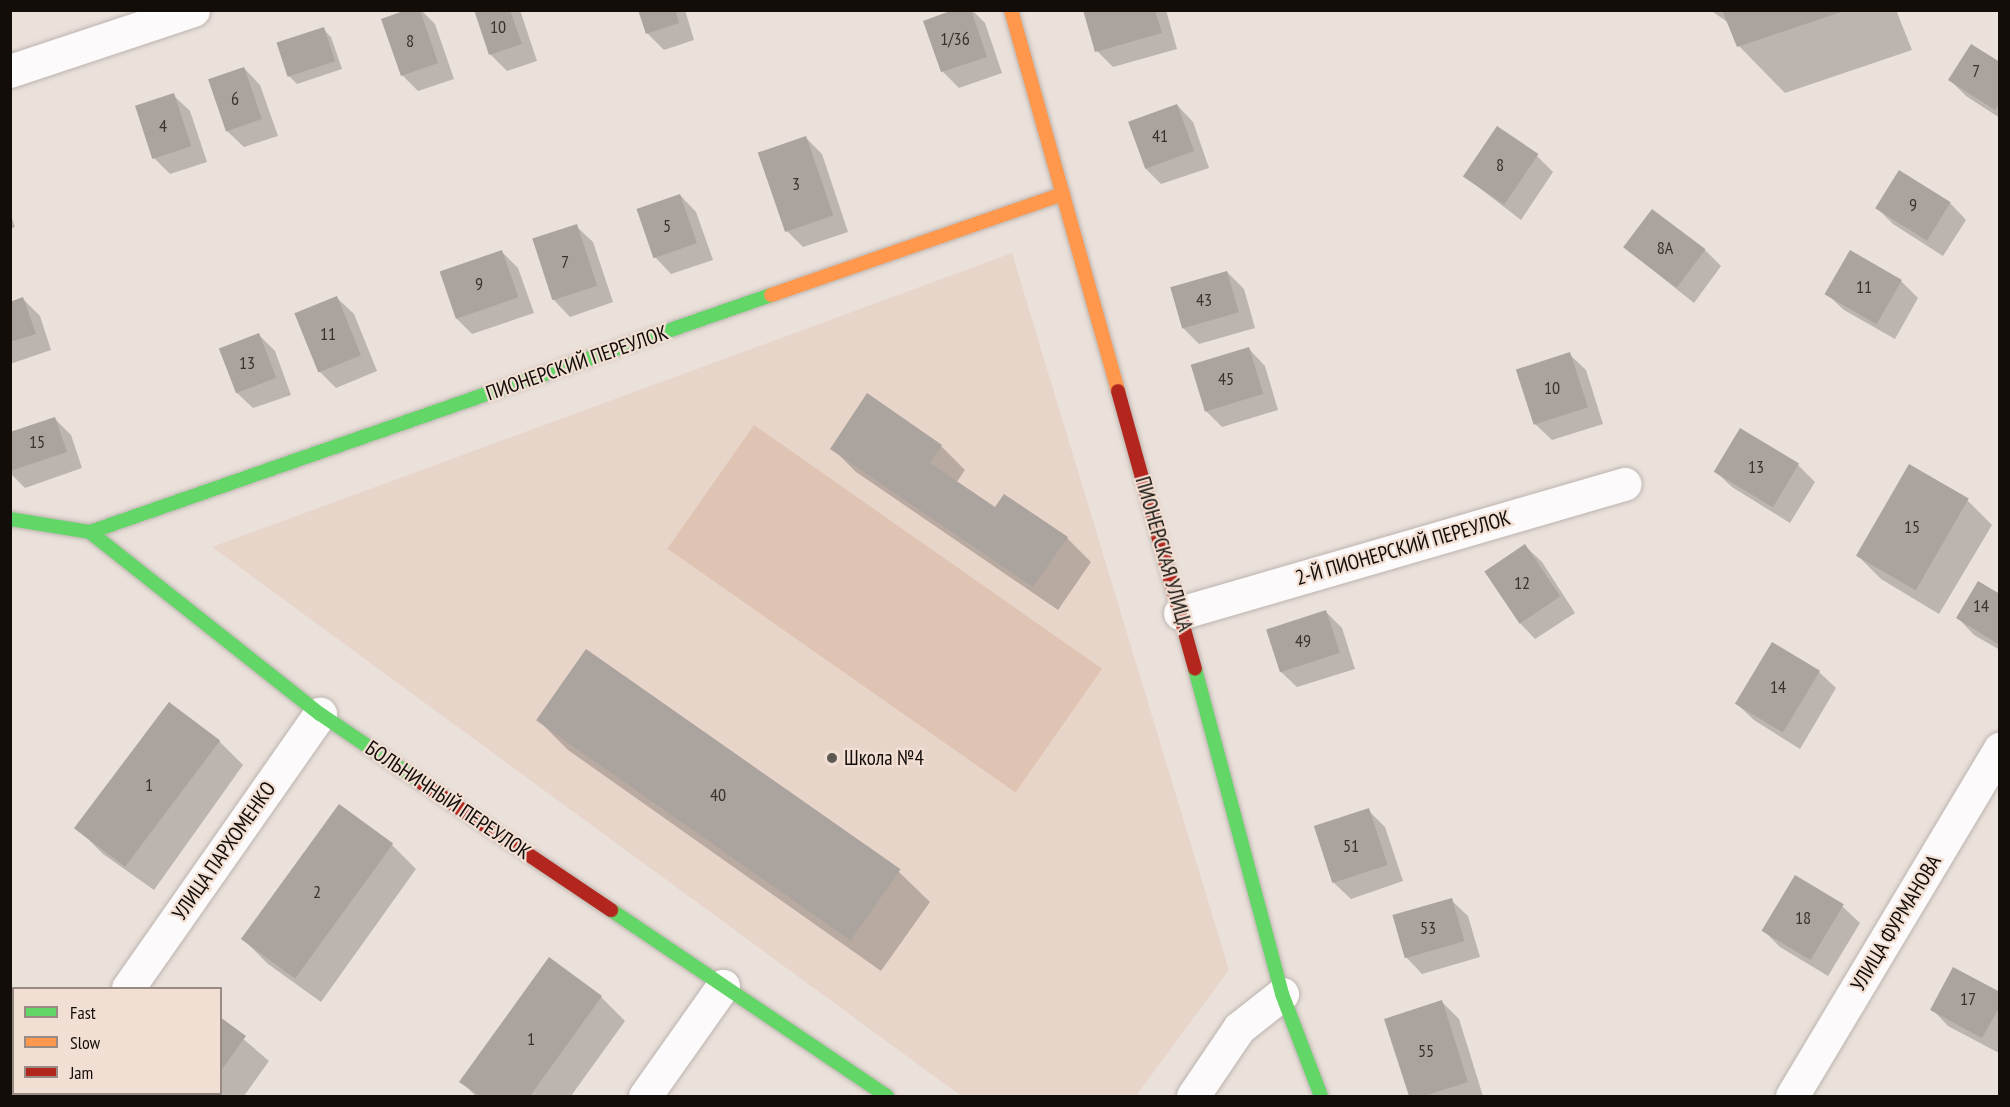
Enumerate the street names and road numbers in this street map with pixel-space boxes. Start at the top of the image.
street label: ПИОНЕРСКИЙ ПЕРЕУЛОК [483,320,671,406]
street label: ПИОНЕРСКАЯ УЛИЦА [1130,474,1198,634]
street label: 2-Й ПИОНЕРСКИЙ ПЕРЕУЛОК [1293,505,1513,591]
street label: БОЛЬНИЧНЫЙ ПЕРЕУЛОК [360,735,536,865]
street label: УЛИЦА ПАРХОМЕНКО [167,777,281,925]
street label: УЛИЦА ФУРМАНОВА [1845,850,1947,996]

